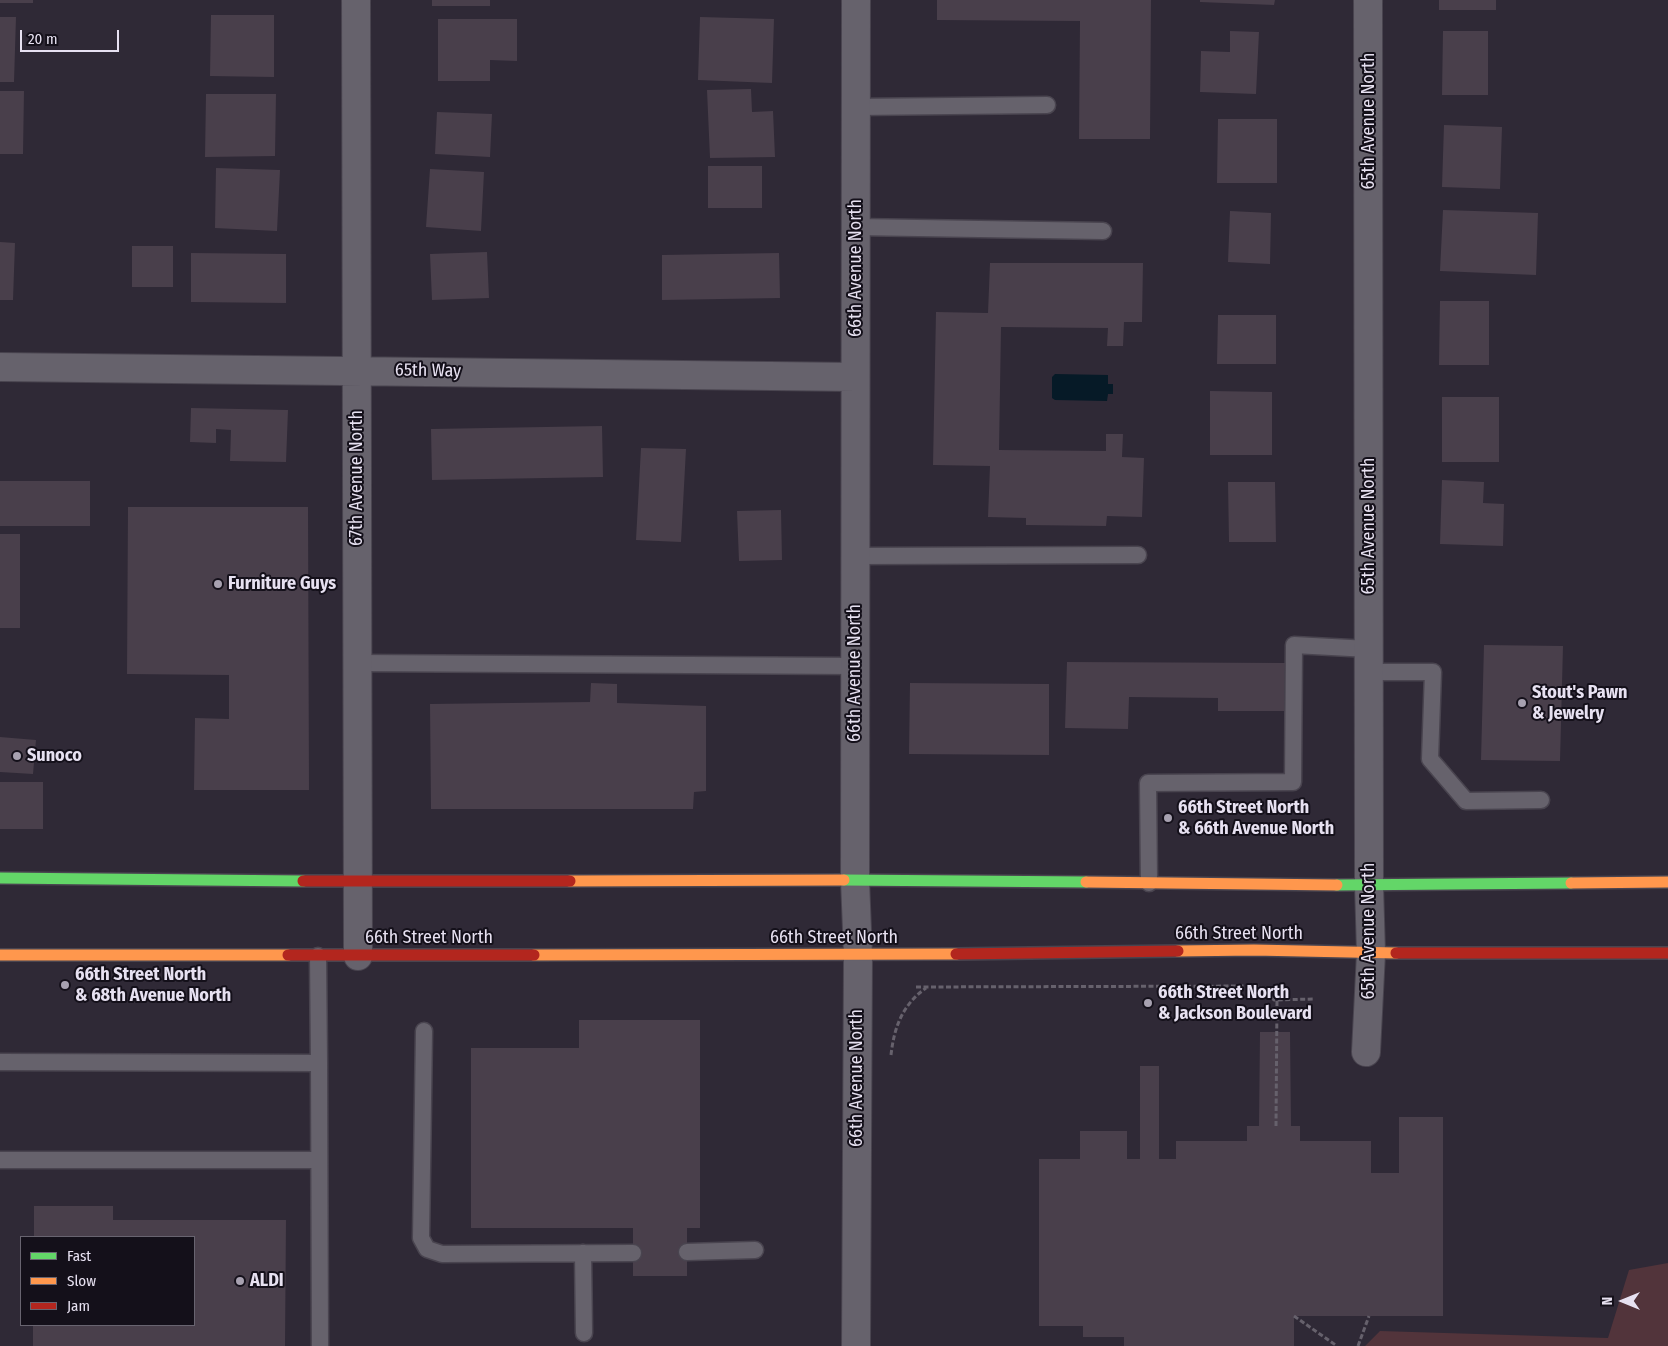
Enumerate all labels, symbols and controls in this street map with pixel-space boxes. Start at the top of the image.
scale bar [22,20,121,52]
text: 20 m [28,30,58,48]
street label: 65th Avenue North [1358,53,1380,189]
street label: 66th Avenue North [845,199,867,337]
street label: 65th Way [395,360,461,382]
street label: 67th Avenue North [346,410,368,546]
street label: 65th Avenue North [1358,458,1380,594]
place label: Furniture Guys [228,573,336,595]
marker: Furniture Guys [212,578,224,590]
street label: 66th Avenue North [844,604,866,742]
place label: Stout's Pawn & Jewelry [1532,682,1627,724]
marker: Stout's Pawn & Jewelry [1516,697,1528,709]
place label: Sunoco [27,745,82,767]
marker: Sunoco [11,750,23,762]
place label: 66th Street North & 66th Avenue North [1178,797,1334,840]
marker: 66th Street North & 66th Avenue North [1162,812,1174,824]
street label: 65th Avenue North [1358,863,1380,999]
street label: 66th Street North [1175,923,1303,945]
street label: 66th Street North [365,927,493,949]
street label: 66th Street North [770,927,898,949]
place label: 66th Street North & 68th Avenue North [75,964,231,1006]
marker: 66th Street North & 68th Avenue North [59,979,71,991]
place label: 66th Street North & Jackson Boulevard [1158,982,1312,1024]
marker: 66th Street North & Jackson Boulevard [1142,997,1154,1009]
street label: 66th Avenue North [846,1009,868,1147]
legend [20,1236,195,1326]
text: Fast [67,1247,91,1265]
place label: ALDI [250,1270,284,1292]
text: Slow [67,1272,96,1290]
marker: ALDI [234,1275,246,1287]
north arrow [1598,1276,1648,1326]
text: Jam [67,1297,90,1315]
text: N [1599,1297,1616,1305]

